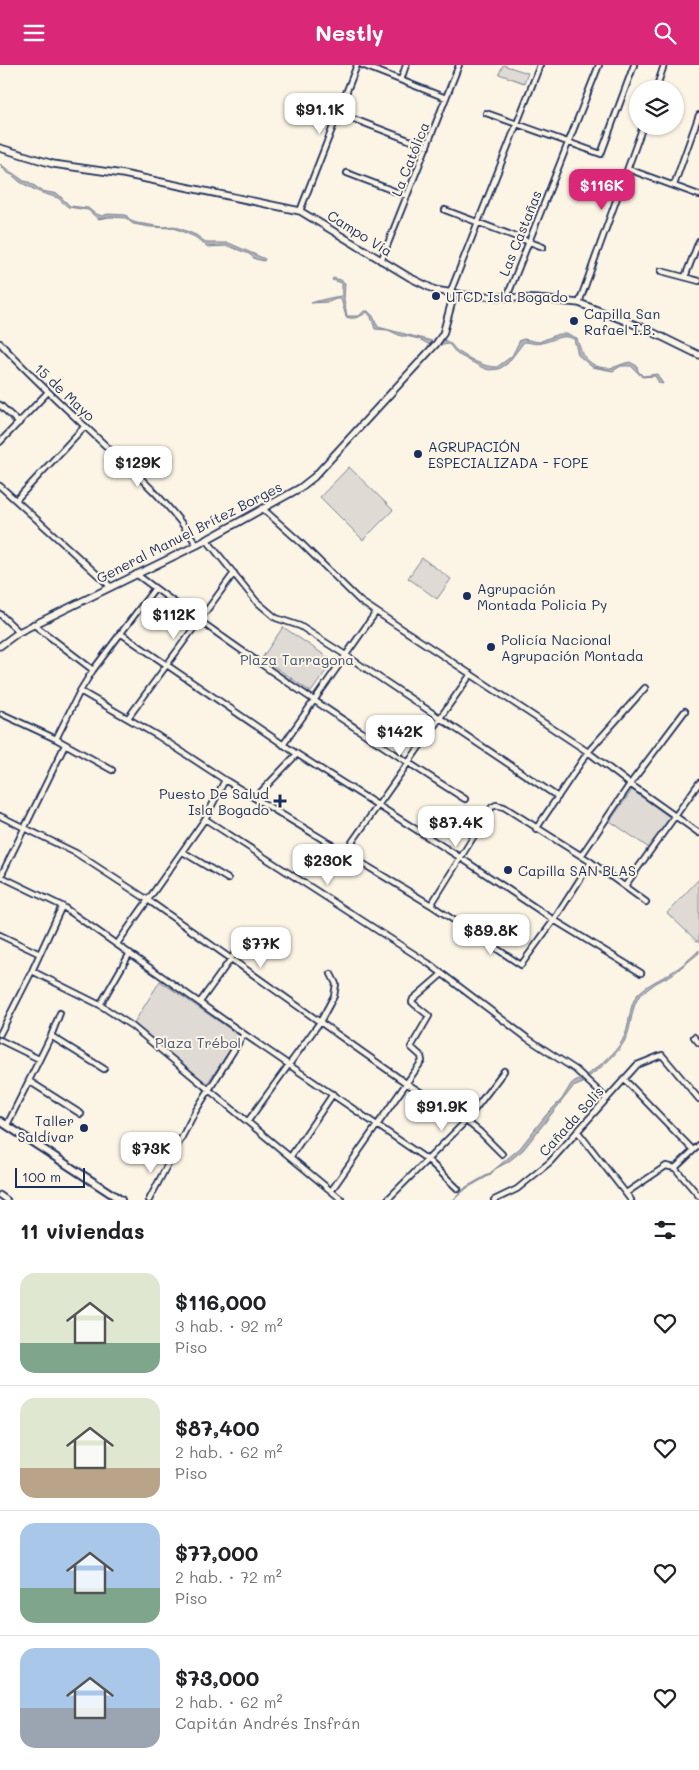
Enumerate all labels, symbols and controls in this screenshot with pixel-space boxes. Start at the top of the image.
text: Nestly [315,18,384,47]
icon: menu [20,19,48,47]
icon: search [651,19,679,47]
map controls [629,80,684,135]
button: layers [629,80,684,135]
pin: $91.1K [279,93,361,135]
text: $91.1K [295,98,345,119]
street label: La Católica [386,119,434,199]
pin: $116K [567,169,637,211]
text: $116K [580,174,624,195]
street label: Las Castañas [494,187,546,279]
street label: Campo Vía [324,205,396,261]
place label: UTCD Isla Bogado [446,287,568,306]
marker: UTCD Isla Bogado [430,290,442,302]
place label: Capilla San Rafael I.B. [584,304,660,339]
marker: Capilla San Rafael I.B. [568,315,580,327]
street label: 15 de Mayo [31,359,99,425]
place label: AGRUPACIÓN ESPECIALIZADA - FOPE [428,437,589,472]
pin: $129K [103,445,173,488]
marker: AGRUPACIÓN ESPECIALIZADA - FOPE [412,448,424,460]
text: $129K [115,451,161,472]
street label: General Manuel Brítez Borges [93,477,285,587]
place label: Agrupación Montada Policia Py [477,579,607,614]
marker: Agrupación Montada Policia Py [461,590,473,602]
pin: $112K [139,597,209,640]
text: $112K [152,603,196,624]
place label: Policía Nacional Agrupación Montada [501,630,644,665]
marker: Policía Nacional Agrupación Montada [485,641,497,653]
park label: Plaza Tarragona [240,650,354,669]
pin: $142K [365,715,435,757]
text: $142K [377,720,423,741]
place label: Puesto De Salud Isla Bogado [159,784,269,819]
marker: Puesto De Salud Isla Bogado [273,794,287,808]
pin: $87.4K [415,805,497,848]
text: $87.4K [429,811,483,832]
pin: $230K [293,843,363,886]
text: $230K [303,849,353,870]
place label: Capilla SAN BLAS [518,861,636,880]
marker: Capilla SAN BLAS [502,864,514,876]
pin: $89.8K [450,913,532,956]
text: $89.8K [464,919,518,940]
pin: $77K [231,927,291,969]
text: $77K [242,932,280,953]
park label: Plaza Trébol [155,1033,241,1052]
street label: Cañada Solis [534,1082,608,1160]
pin: $91.9K [401,1089,483,1132]
text: $91.9K [416,1095,468,1116]
place label: Taller Saldívar [17,1111,74,1146]
marker: Taller Saldívar [78,1122,90,1134]
pin: $73K [121,1131,181,1174]
text: $73K [132,1137,170,1158]
scale bar [15,1165,85,1188]
text: 100 m [22,1167,61,1186]
icon: filters [651,1216,679,1244]
text: 11 viviendas [20,1217,144,1244]
text: $116,000 [175,1288,266,1315]
icon: home [60,1293,120,1353]
icon: heart [651,1309,679,1337]
text: 3 hab. · 92 m² [175,1315,283,1336]
text: Piso [175,1336,207,1357]
text: $87,400 [175,1414,259,1441]
icon: home [60,1418,120,1478]
icon: heart [651,1434,679,1462]
text: 2 hab. · 62 m² [175,1441,283,1462]
text: Piso [175,1462,207,1483]
text: $77,000 [175,1539,258,1566]
icon: home [60,1543,120,1603]
icon: heart [651,1559,679,1587]
text: 2 hab. · 72 m² [175,1566,282,1587]
text: Piso [175,1587,207,1608]
text: $73,000 [175,1664,259,1691]
icon: home [60,1668,120,1728]
icon: heart [651,1684,679,1712]
text: 2 hab. · 62 m² [175,1691,283,1712]
text: Capitán Andrés Insfrán [175,1712,360,1733]

